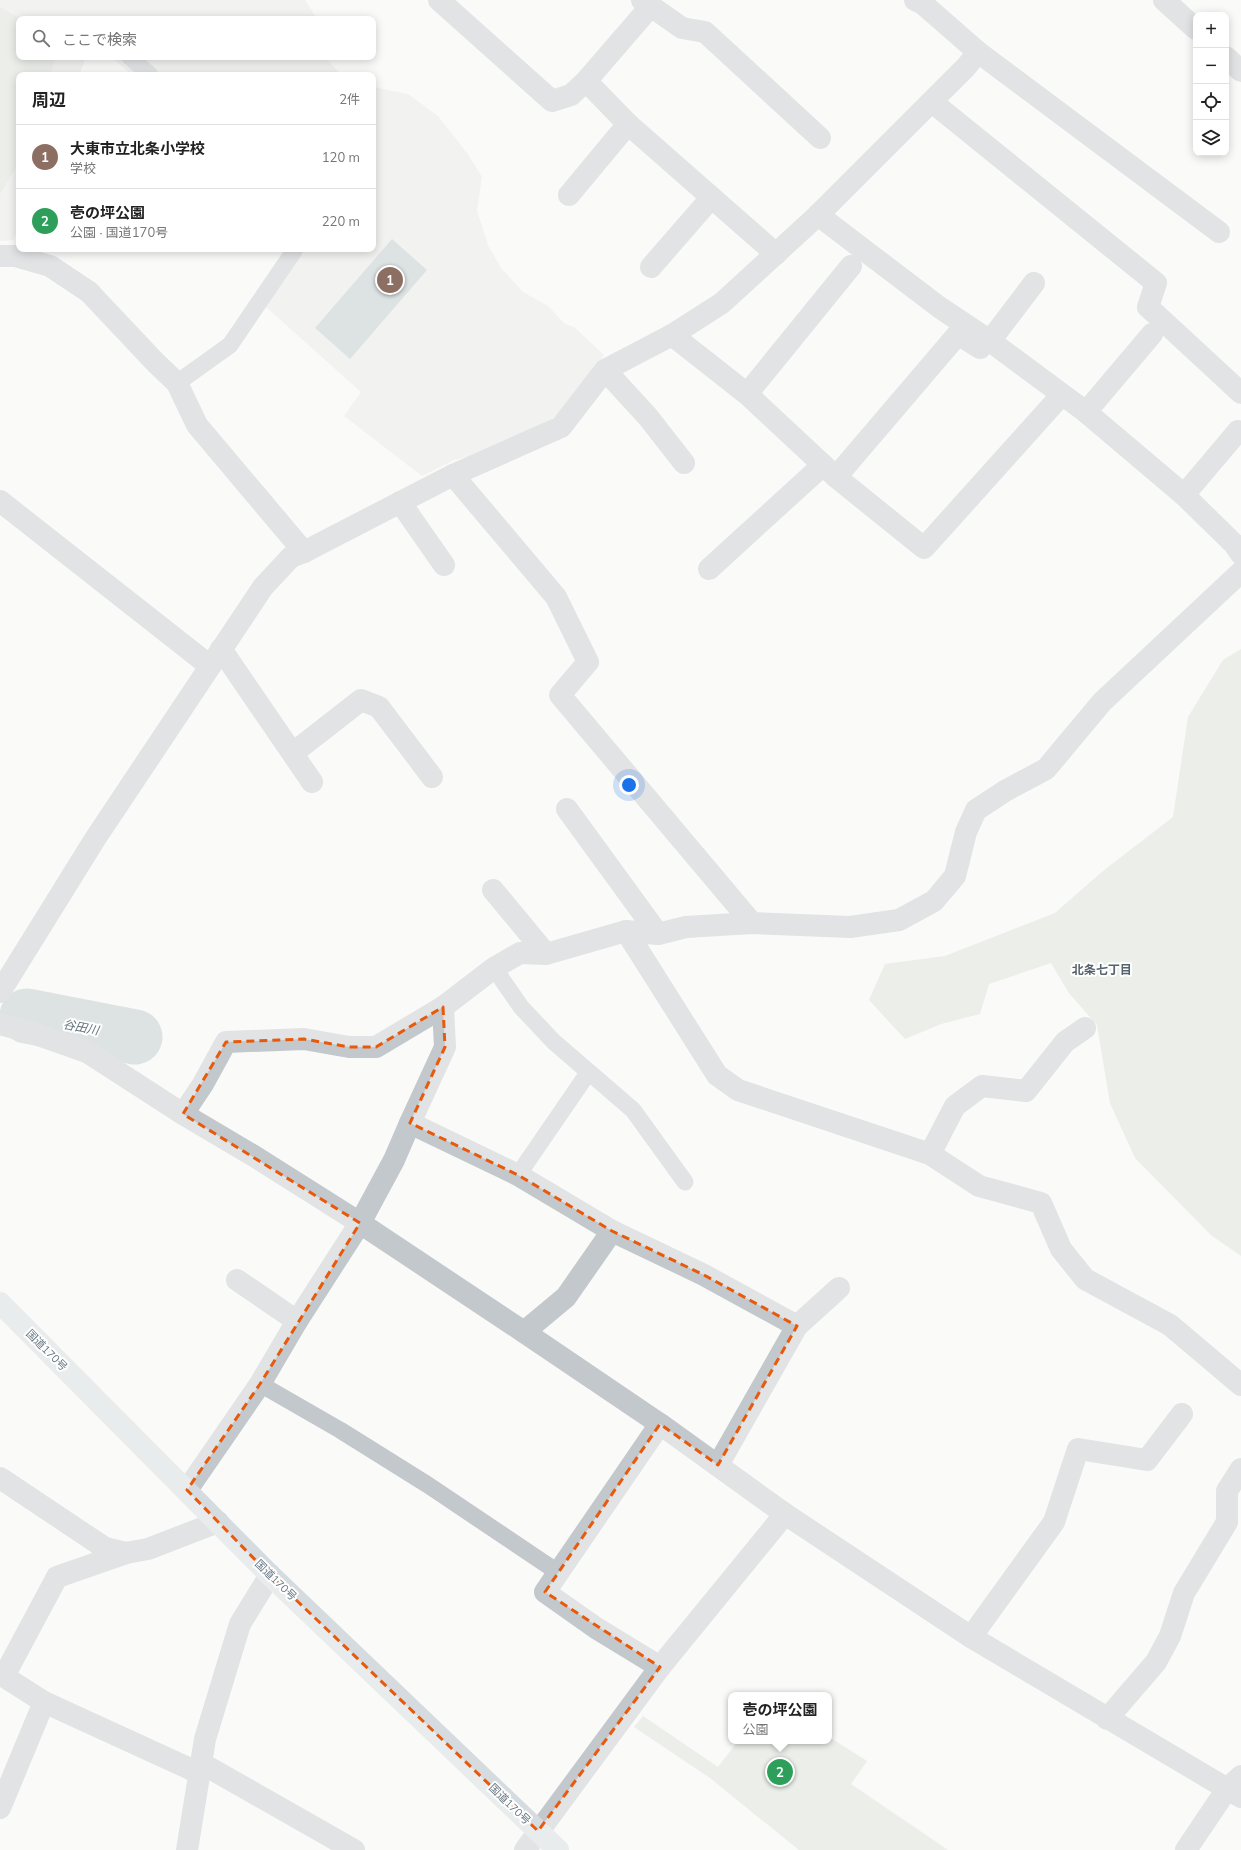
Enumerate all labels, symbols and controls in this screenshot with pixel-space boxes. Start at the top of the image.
map controls [1193,12,1229,156]
button: + [1193,12,1229,48]
search box [16,16,376,60]
icon: search [30,27,52,49]
text: ここで検索 [62,30,137,49]
button: − [1193,48,1229,84]
button: locate [1193,84,1229,120]
text: 周辺 [32,89,66,110]
text: 2件 [339,91,360,107]
button: layers [1193,120,1229,156]
text: 大東市立北条小学校 [70,139,205,158]
text: 1 [41,149,49,165]
text: 120 m [322,149,360,165]
text: 学校 [70,160,96,176]
text: 壱の坪公園 [70,203,145,222]
text: 2 [41,213,49,229]
text: 220 m [322,213,360,229]
text: 公園 · 国道170号 [70,224,168,240]
pin: 1 [377,265,403,295]
your location [619,775,639,795]
district label: 北条七丁目 [1072,962,1132,977]
water label: 谷田川 [62,1016,102,1038]
street label: 国道170号 [23,1326,71,1374]
street label: 国道170号 [252,1557,300,1603]
popup [728,1692,832,1744]
text: 壱の坪公園 [742,1700,818,1719]
text: 公園 [742,1721,769,1737]
pin: 2 [767,1757,793,1787]
street label: 国道170号 [486,1781,534,1827]

